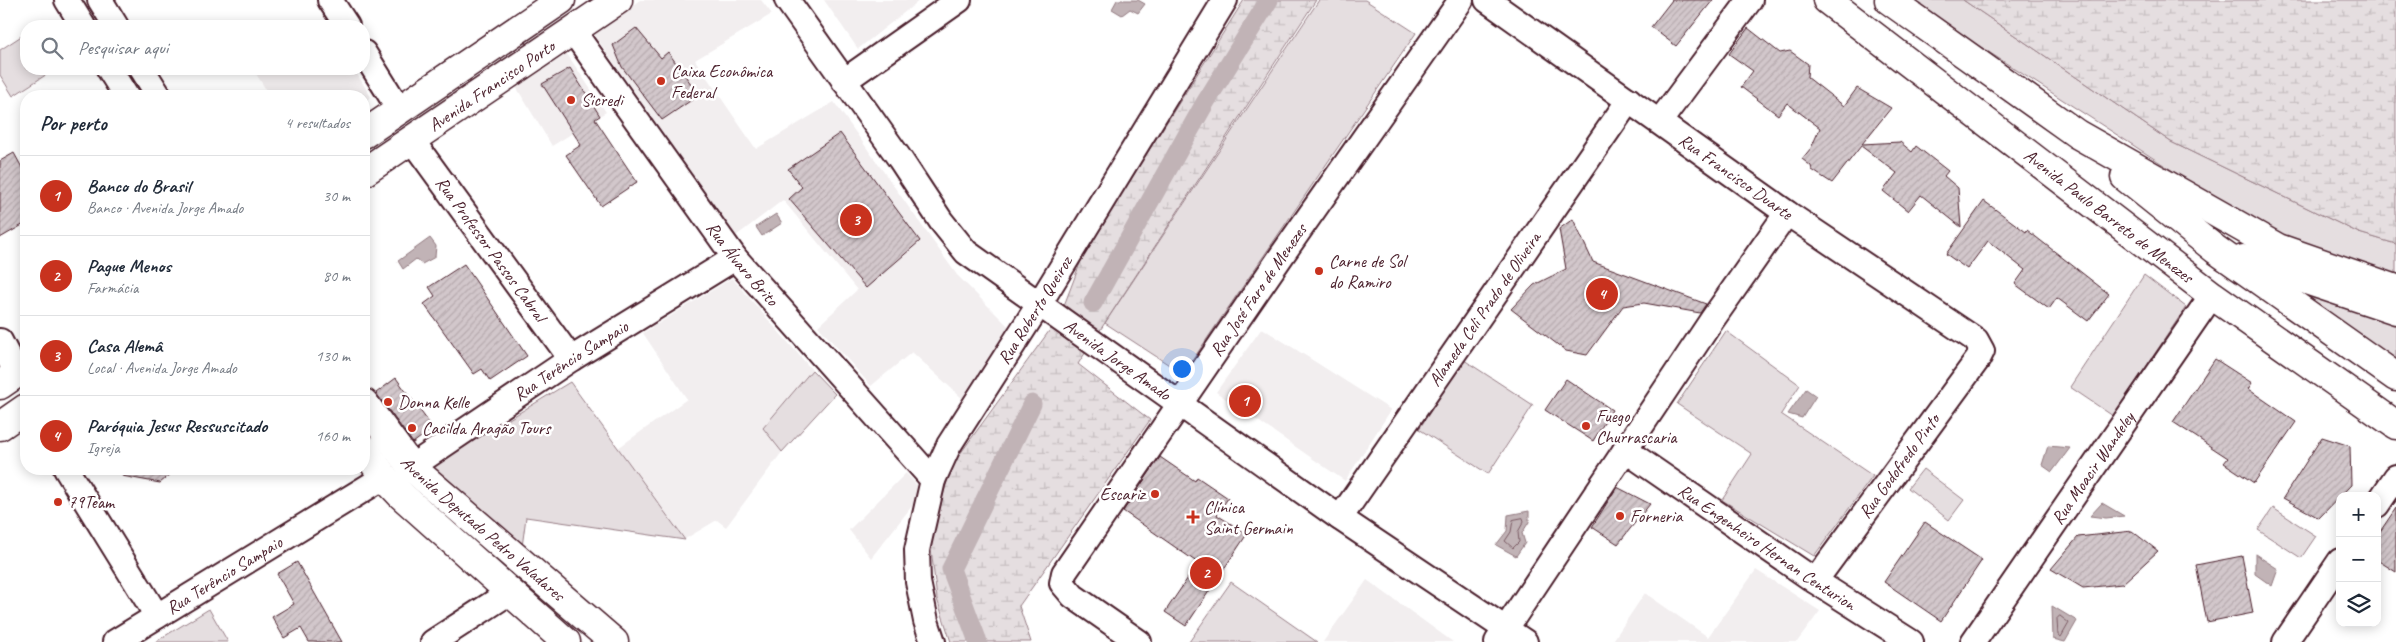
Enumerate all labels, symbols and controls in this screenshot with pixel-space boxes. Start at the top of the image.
search box [20,20,370,75]
icon: search [38,34,66,62]
street label: Avenida Francisco Porto [424,34,560,136]
text: Pesquisar aqui [78,36,168,60]
place label: Caixa Econômica Federal [671,60,774,103]
marker: Caixa Econômica Federal [655,75,667,87]
place label: Sicredi [581,89,625,111]
marker: Sicredi [565,94,577,106]
text: Por perto [40,110,107,136]
text: 4 resultados [285,113,350,133]
street label: Rua Francisco Duarte [1675,129,1798,225]
street label: Avenida Paulo Barreto de Menezes [2020,144,2199,289]
street label: Rua Professor Passos Cabral [431,172,553,328]
text: Banco do Brasil [87,174,190,198]
text: 1 [52,186,60,206]
text: 30 m [323,186,350,206]
text: Banco · Avenida Jorge Amado [87,198,243,218]
pin: 3 [840,201,872,239]
street label: Rua Álvaro Brito [702,217,784,311]
street label: Rua José Faro de Menezes [1205,218,1313,360]
street label: Alameda Celi Prado de Oliveira [1423,226,1546,390]
street label: Rua Roberto Queiroz [993,250,1078,368]
place label: Carne de Sol do Ramiro [1329,250,1408,293]
text: Pague Menos [87,254,171,278]
marker: Carne de Sol do Ramiro [1313,265,1325,277]
text: 2 [52,266,60,286]
text: 80 m [323,266,350,286]
pin: 4 [1586,275,1618,313]
text: Farmácia [87,278,138,298]
street label: Avenida Jorge Amado [1060,314,1176,406]
street label: Rua Terêncio Sampaio [509,315,634,406]
text: Casa Alemâ [87,334,162,358]
text: 3 [52,346,60,366]
text: 130 m [316,346,350,366]
your location [1169,356,1195,382]
text: Local · Avenida Jorge Amado [87,358,237,378]
pin: 1 [1229,382,1261,420]
place label: Donna Kelle [398,391,470,413]
marker: Donna Kelle [382,396,394,408]
place label: Fuego Churrascaria [1596,405,1678,448]
street label: Rua Moacir Wandeley [2046,406,2140,529]
street label: Rua Godofredo Pinto [1854,408,1945,523]
text: Paróquia Jesus Ressuscitado [87,414,267,438]
place label: Cacilda Aragão Tours [422,417,552,439]
marker: Fuego Churrascaria [1580,420,1592,432]
marker: Cacilda Aragão Tours [406,422,418,434]
text: 4 [52,426,60,446]
text: 160 m [316,426,350,446]
text: Igreja [87,438,120,458]
street label: Avenida Deputado Pedro Valadares [396,452,571,607]
street label: Rua Engenheiro Hernan Centurion [1674,479,1861,616]
place label: Escariz [1100,483,1147,505]
marker: Escariz [1149,488,1161,500]
place label: 79Team [68,491,116,513]
map controls [2336,492,2381,627]
button: + [2336,492,2381,537]
marker: 79Team [52,496,64,508]
place label: Clínica Saint Germain [1204,496,1294,539]
place label: Forneria [1630,505,1683,527]
marker: Clínica Saint Germain [1186,510,1200,524]
marker: Forneria [1614,510,1626,522]
street label: Rua Terêncio Sampaio [162,530,288,619]
button: − [2336,537,2381,582]
pin: 2 [1190,554,1222,592]
button: layers [2336,582,2381,627]

